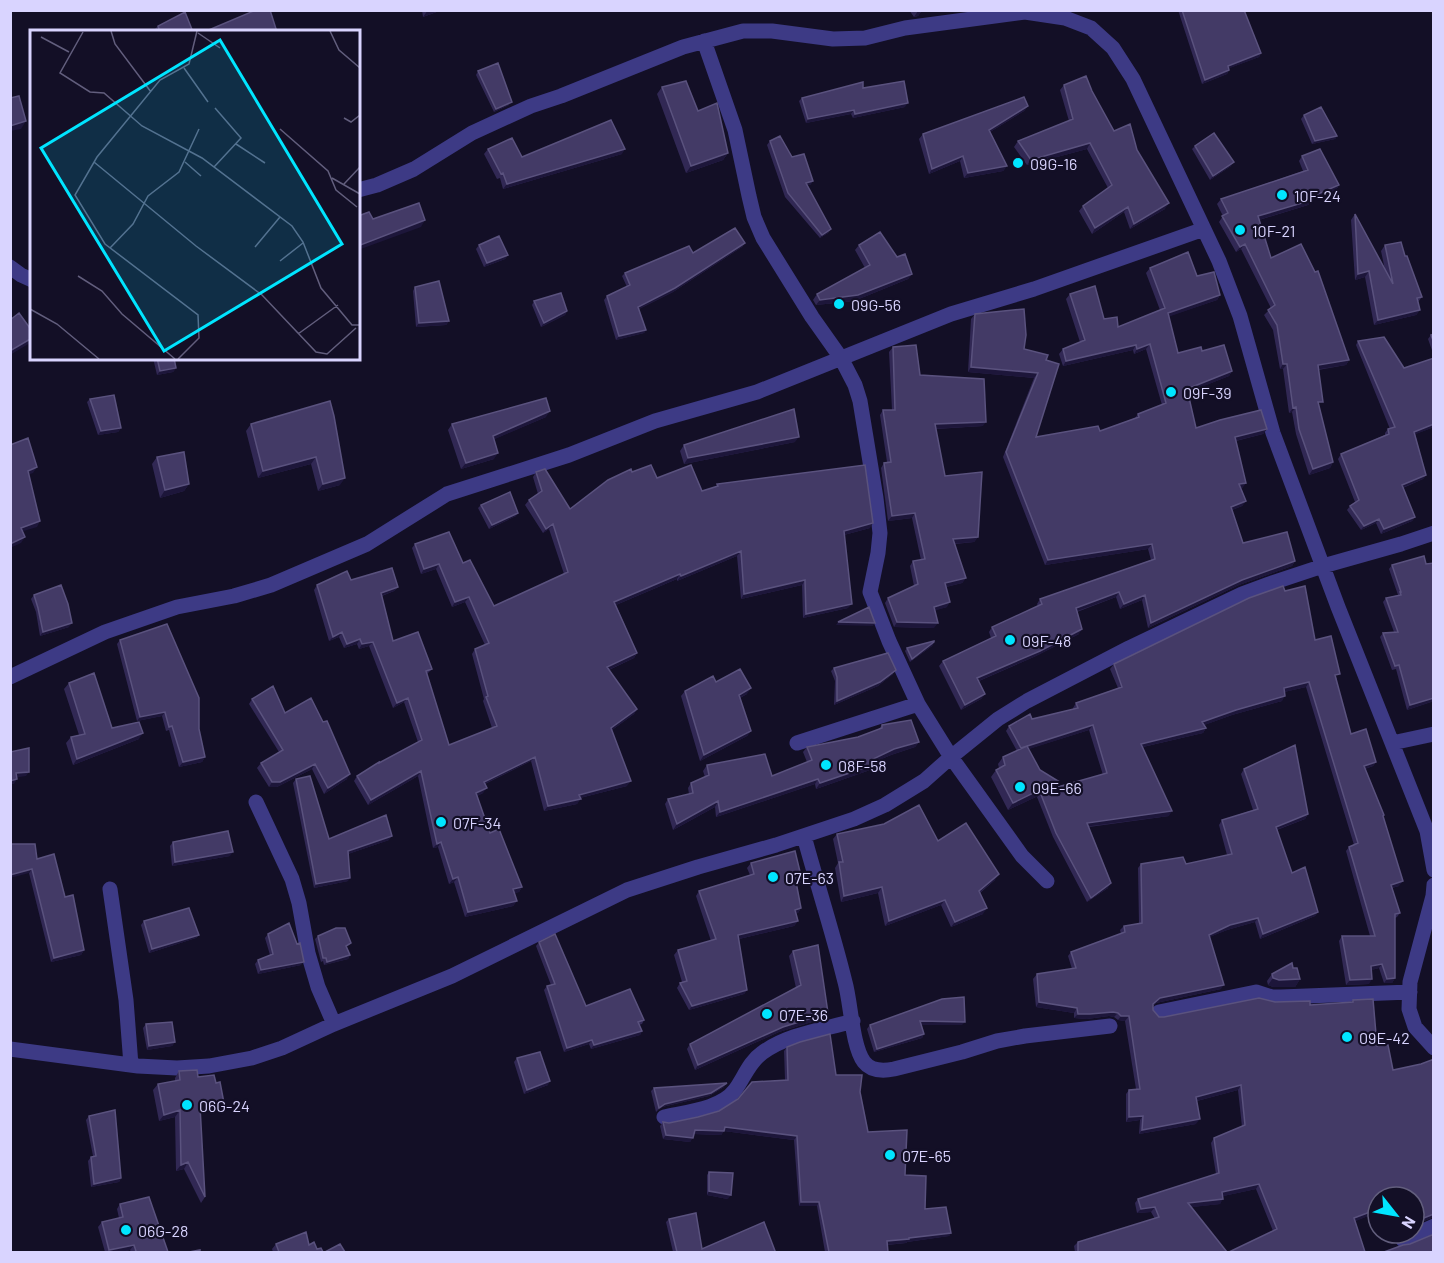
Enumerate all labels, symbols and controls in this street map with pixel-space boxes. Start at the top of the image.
inset map [30,30,360,360]
place label: 09G-16 [1030,154,1077,173]
marker: 09G-16 [1011,156,1025,170]
place label: 10F-24 [1294,186,1341,205]
marker: 10F-24 [1275,188,1289,202]
place label: 10F-21 [1252,221,1295,240]
marker: 10F-21 [1233,223,1247,237]
place label: 09G-56 [851,295,901,314]
marker: 09G-56 [832,297,846,311]
place label: 09F-39 [1183,383,1232,402]
marker: 09F-39 [1164,385,1178,399]
place label: 09F-48 [1022,631,1071,650]
marker: 09F-48 [1003,633,1017,647]
place label: 08F-58 [838,756,887,775]
marker: 08F-58 [819,758,833,772]
place label: 09E-66 [1032,778,1082,797]
marker: 09E-66 [1013,780,1027,794]
place label: 07F-34 [453,813,501,832]
marker: 07F-34 [434,815,448,829]
place label: 07E-63 [785,868,834,887]
marker: 07E-63 [766,870,780,884]
place label: 07E-36 [779,1005,828,1024]
marker: 07E-36 [760,1007,774,1021]
place label: 09E-42 [1359,1028,1410,1047]
marker: 09E-42 [1340,1030,1354,1044]
place label: 06G-24 [199,1096,250,1115]
marker: 06G-24 [180,1098,194,1112]
place label: 07E-65 [902,1146,951,1165]
marker: 07E-65 [883,1148,897,1162]
north arrow [1366,1185,1426,1245]
text: N [1398,1214,1420,1232]
place label: 06G-28 [138,1221,188,1240]
marker: 06G-28 [119,1223,133,1237]

